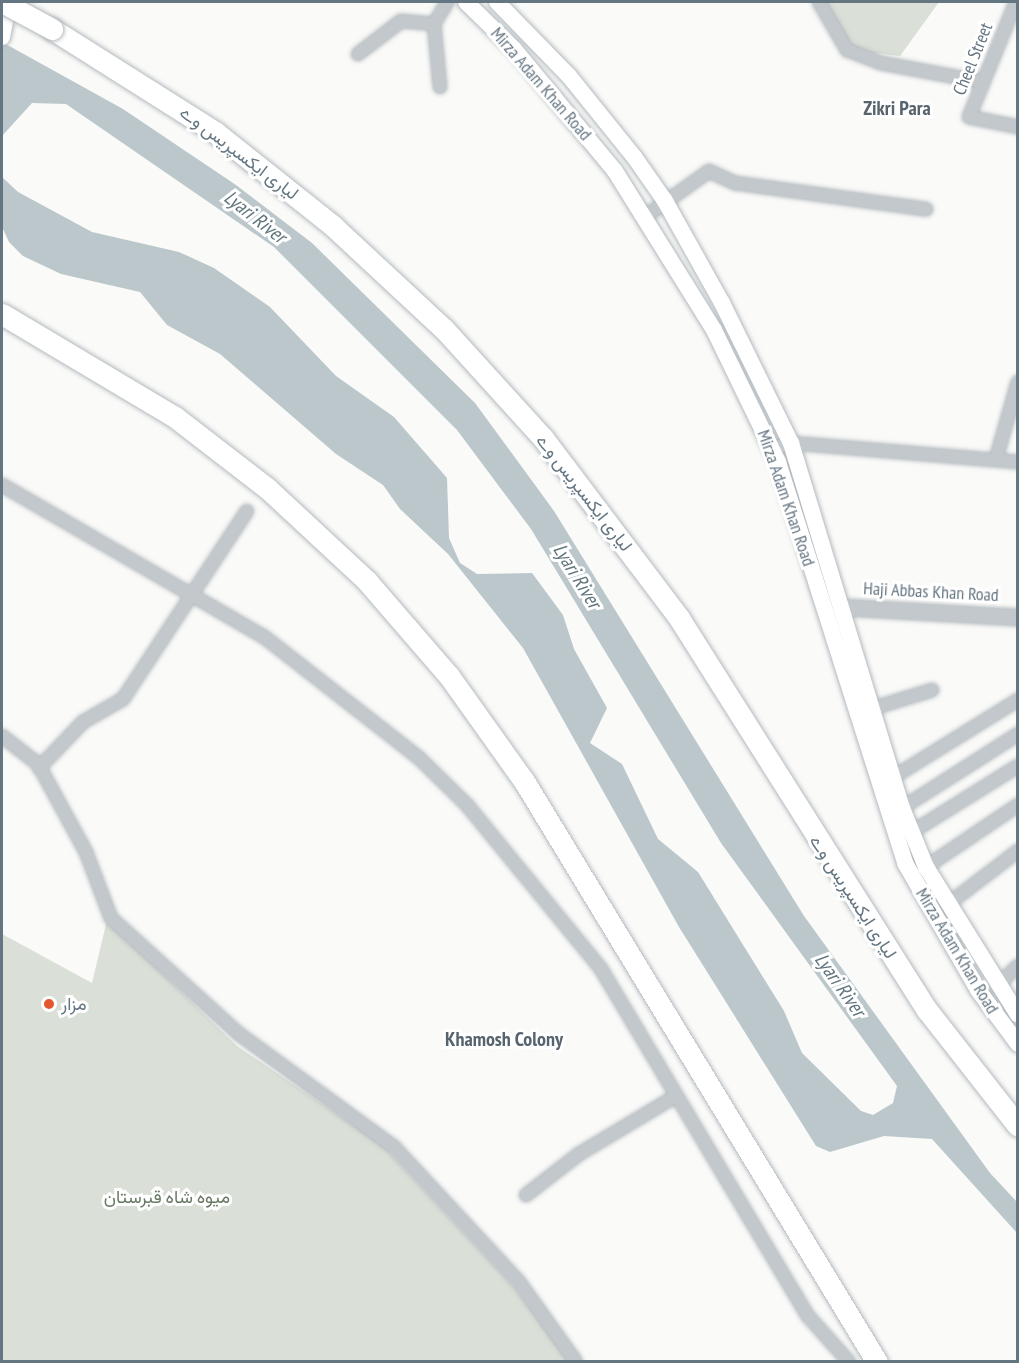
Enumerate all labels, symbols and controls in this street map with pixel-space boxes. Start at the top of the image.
street label: Cheel Street [949,20,997,98]
street label: Mirza Adam Khan Road [486,23,596,145]
district label: Zikri Para [863,96,931,120]
street label: لیاری ایکسپریس وے [175,101,303,205]
water label: Lyari River [219,185,291,249]
street label: Mirza Adam Khan Road [752,427,820,569]
street label: لیاری ایکسپریس وے [531,430,637,556]
water label: Lyari River [548,539,606,613]
street label: Haji Abbas Khan Road [862,578,1000,606]
street label: لیاری ایکسپریس وے [805,831,901,963]
street label: Mirza Adam Khan Road [911,884,1003,1018]
water label: Lyari River [810,949,870,1021]
place label: مزار [61,993,87,1015]
marker: مزار [42,997,56,1011]
district label: Khamosh Colony [445,1027,563,1051]
park label: میوہ شاہ قبرستان [104,1186,230,1208]

